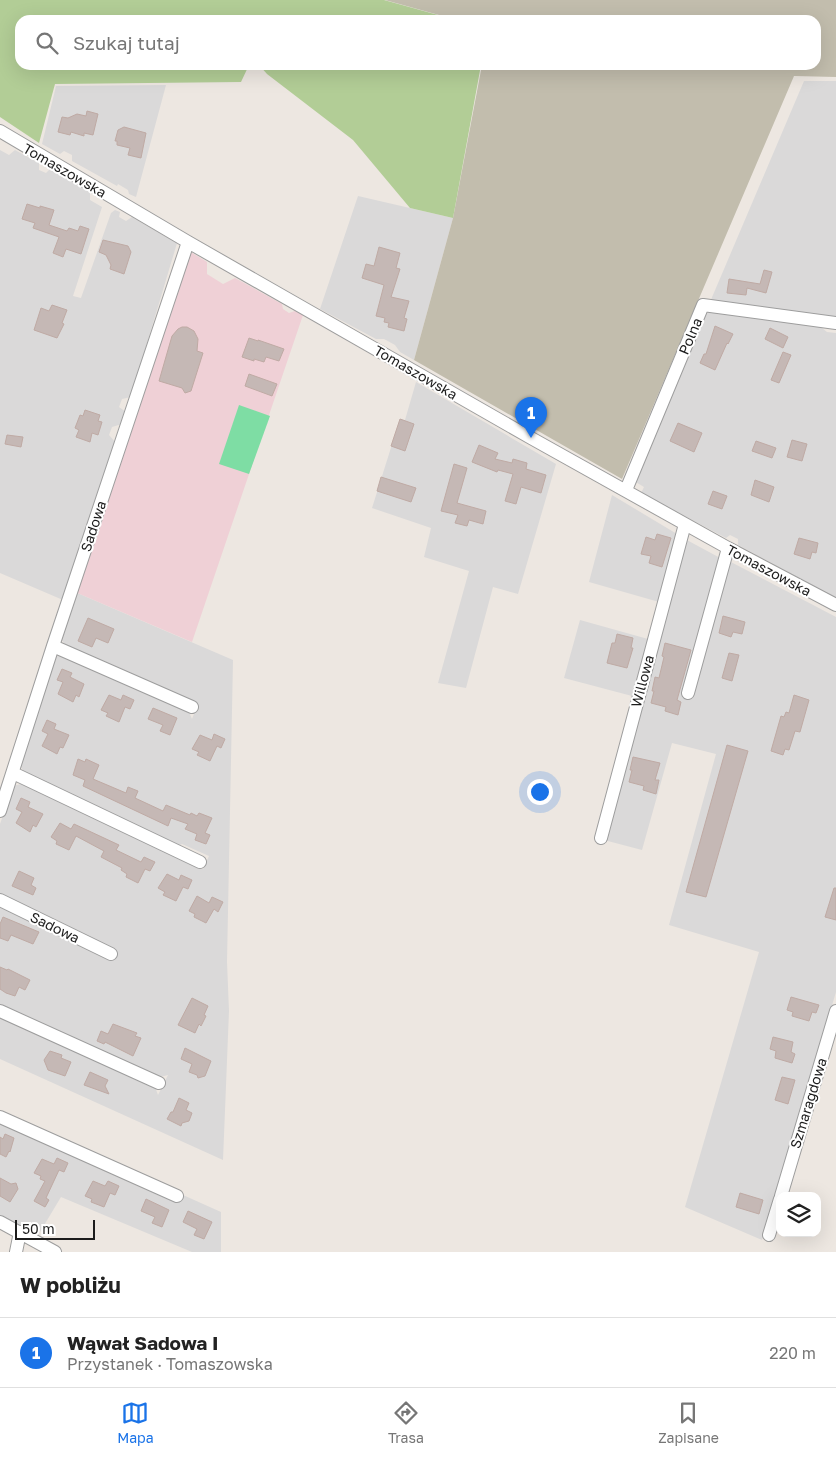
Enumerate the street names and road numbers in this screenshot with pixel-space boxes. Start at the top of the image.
street label: Tomaszowska [20,139,110,201]
street label: Polna [675,315,705,357]
street label: Tomaszowska [371,341,461,403]
street label: Sadowa [77,498,109,554]
street label: Tomaszowska [724,541,814,599]
street label: Willowa [627,653,657,709]
street label: Sadowa [28,908,82,946]
street label: Szmaragdowa [786,1056,830,1150]

